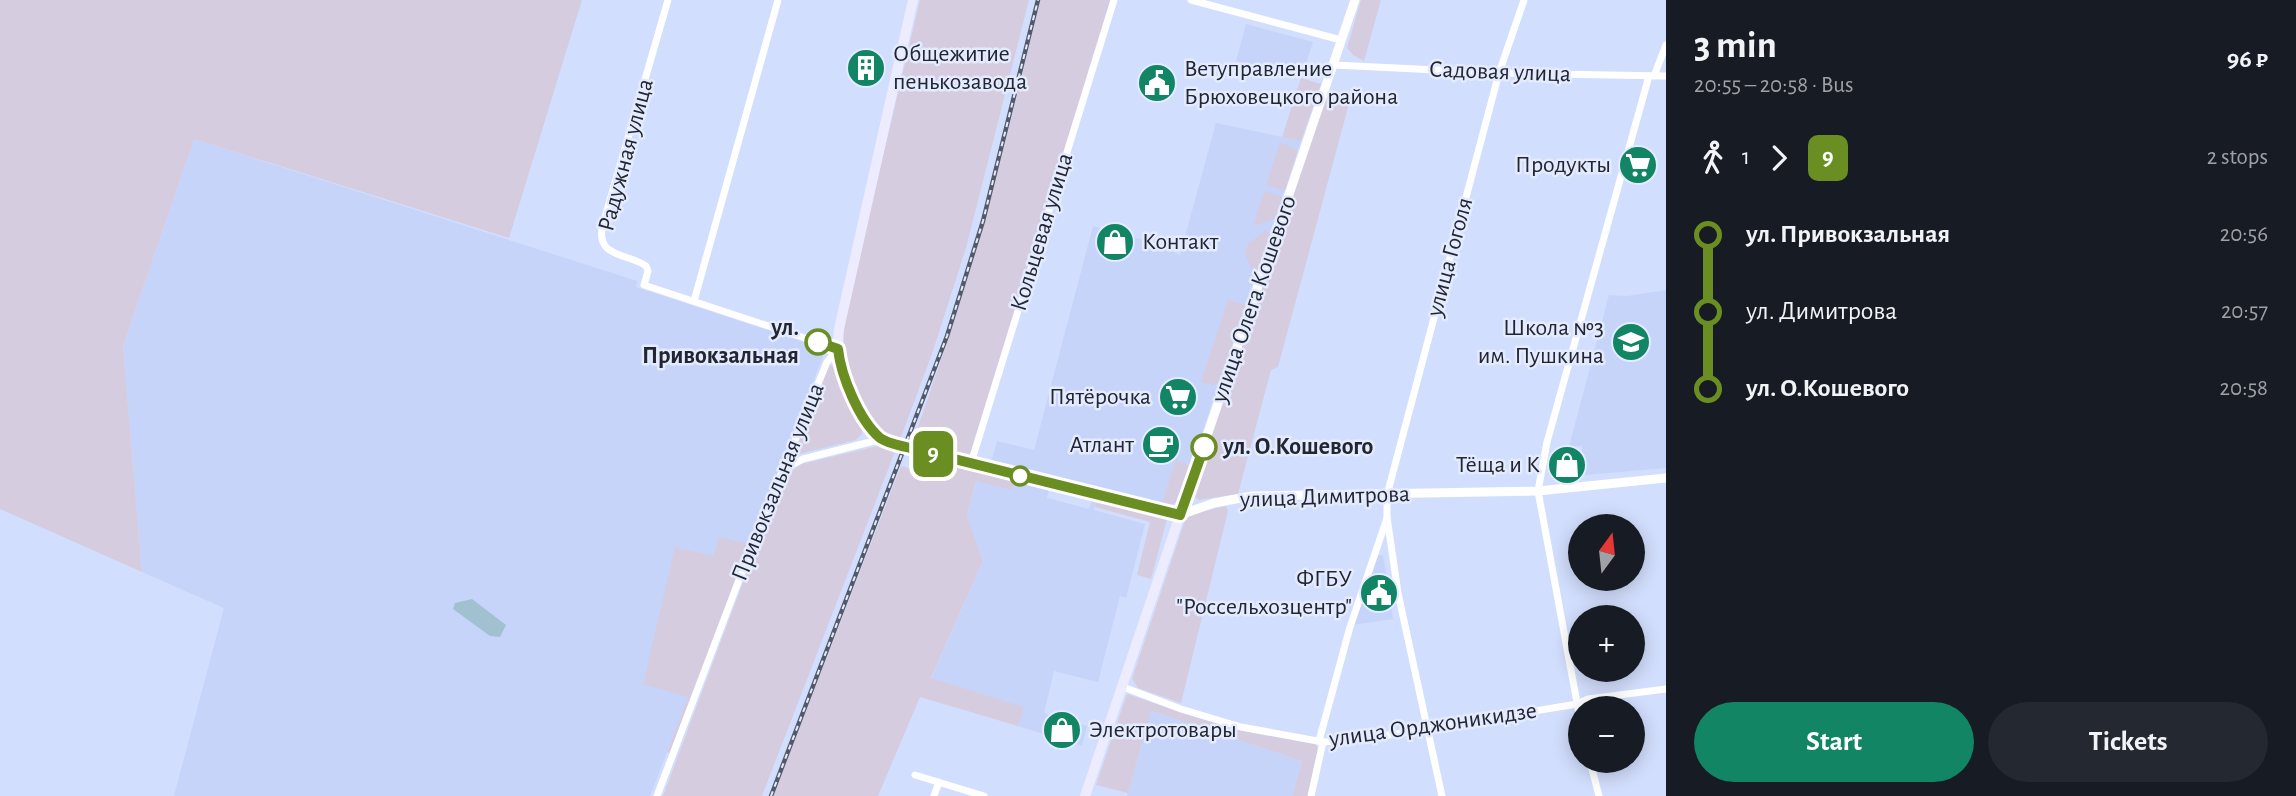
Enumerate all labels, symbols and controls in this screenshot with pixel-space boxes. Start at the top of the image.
text: 3 min [1694,27,1777,65]
place label: Общежитие пенькозавода [893,42,1027,94]
text: 96 ₽ [2227,46,2268,72]
building icon: Общежитие пенькозавода [845,47,887,89]
place label: Ветуправление Брюховецкого района [1184,57,1398,109]
street label: Садовая улица [1429,58,1571,86]
public building icon: Ветуправление Брюховецкого района [1136,62,1178,104]
text: 20:55 – 20:58 · Bus [1694,74,1853,97]
street label: Радужная улица [594,76,658,234]
icon: walk [1694,139,1732,177]
icon: forward [1760,139,1798,177]
supermarket icon: Продукты [1617,144,1659,186]
text: 1 [1742,146,1750,169]
text: 9 [1822,146,1834,170]
text: 2 stops [2207,146,2268,169]
street label: Кольцевая улица [1007,150,1077,314]
place label: Продукты [1515,153,1611,177]
street label: улица Олега Кошевого [1207,192,1301,406]
street label: улица Гоголя [1422,195,1477,320]
shop icon: Контакт [1094,221,1136,263]
text: ул. Привокзальная [1746,221,1950,247]
text: 20:56 [2220,223,2268,246]
place label: Контакт [1142,230,1219,254]
text: ул. Димитрова [1746,298,1897,324]
text: 20:57 [2221,300,2268,323]
place label: ул. Привокзальная [642,316,799,368]
place label: Школа №3 им. Пушкина [1478,316,1604,368]
school or university icon: Школа №3 им. Пушкина [1610,321,1652,363]
marker: ул. Привокзальная [805,329,831,355]
text: ул. О.Кошевого [1746,375,1909,401]
supermarket icon: Пятёрочка [1157,376,1199,418]
text: 20:58 [2220,377,2268,400]
street label: Привокзальная улица [727,380,829,584]
place label: Пятёрочка [1049,385,1151,409]
cafe icon: Атлант [1140,424,1182,466]
line badge: 9 [910,431,956,477]
place label: Атлант [1069,433,1134,457]
marker: ул. О.Кошевого [1191,434,1217,460]
place label: ул. О.Кошевого [1222,435,1374,459]
text: 9 [927,442,939,466]
shop icon: Тёща и К [1546,444,1588,486]
place label: Тёща и К [1456,453,1540,477]
unlabelled marker [1010,466,1030,486]
street label: улица Димитрова [1239,482,1410,512]
north arrow [1568,514,1645,592]
map controls [1568,514,1645,773]
place label: ФГБУ "Россельхозцентр" [1176,567,1352,619]
public building icon: ФГБУ "Россельхозцентр" [1358,572,1400,614]
button: + [1568,605,1645,682]
button: − [1568,696,1645,773]
street label: улица Орджоникидзе [1327,699,1538,752]
button: Start [1694,702,1974,782]
button: Tickets [1988,702,2268,782]
shop icon: Электротовары [1041,709,1083,751]
place label: Электротовары [1089,718,1237,742]

